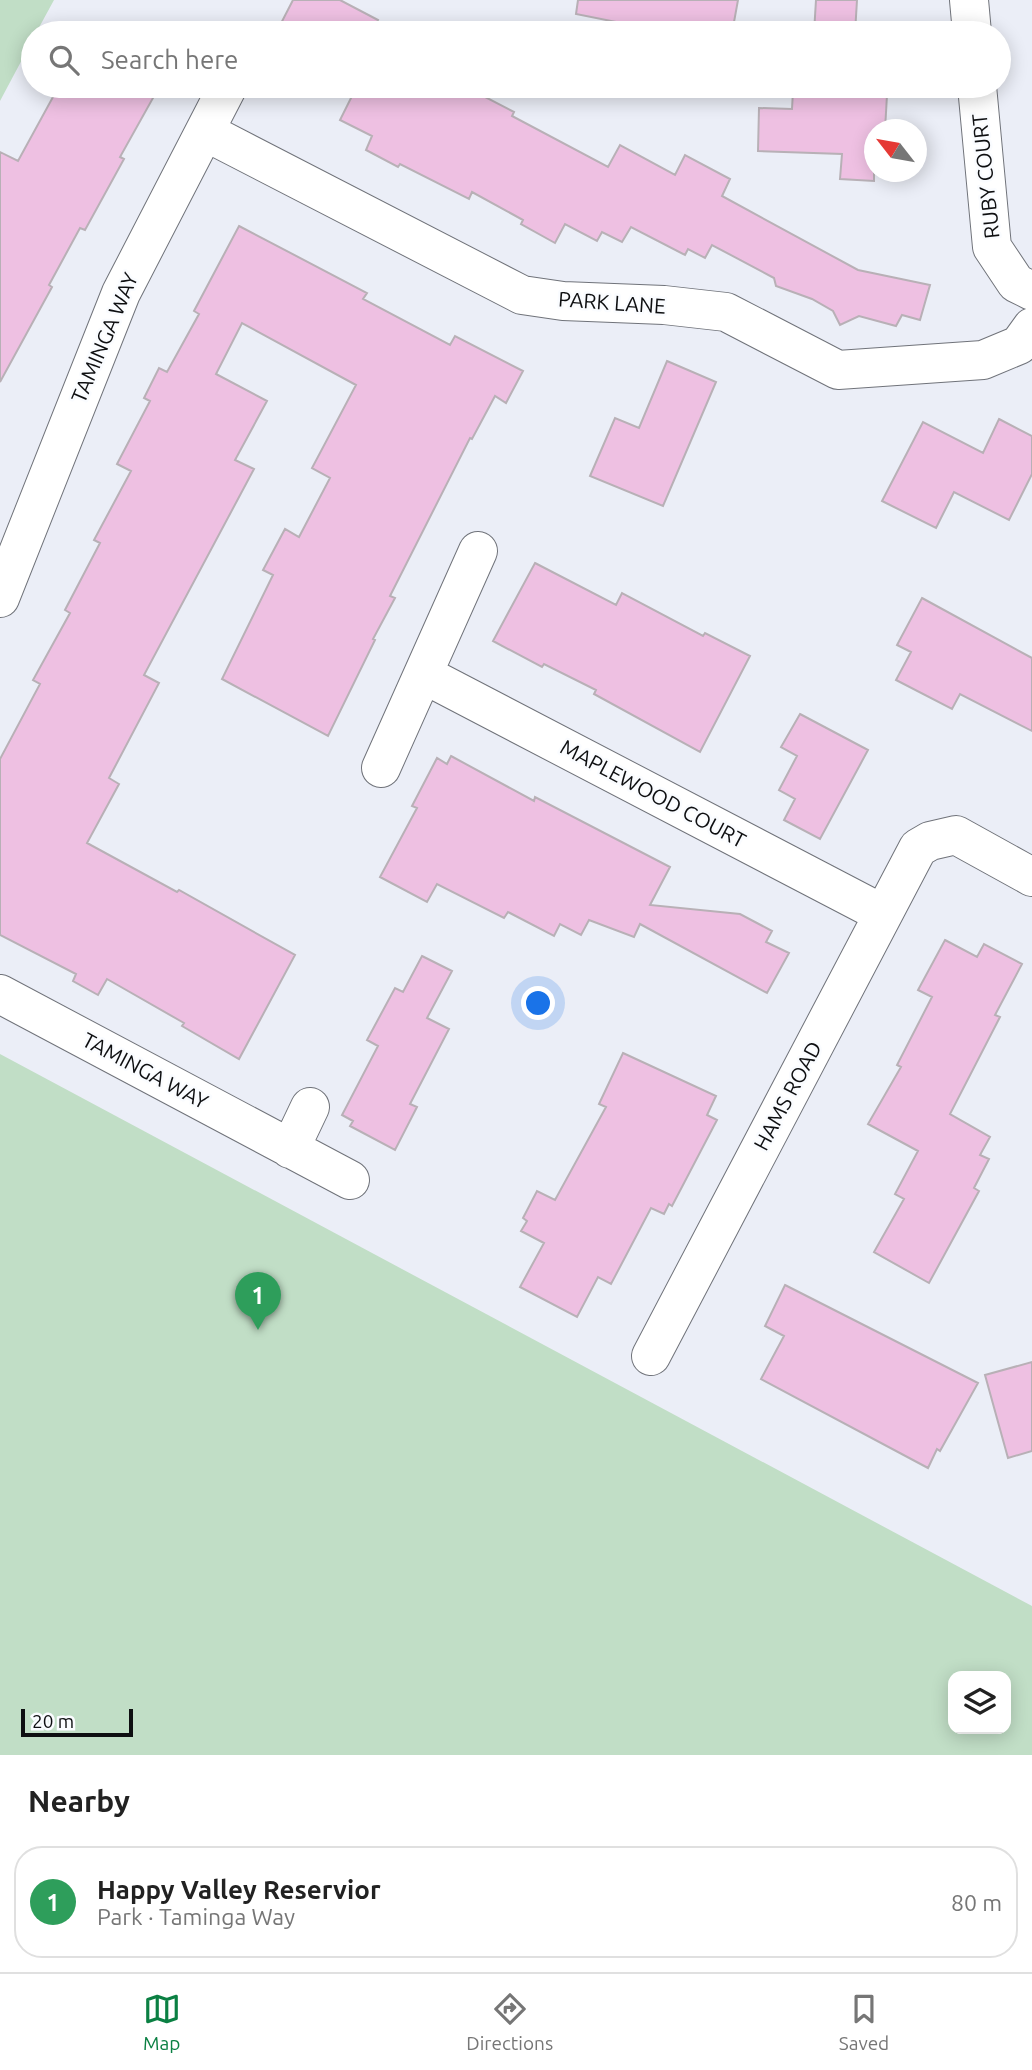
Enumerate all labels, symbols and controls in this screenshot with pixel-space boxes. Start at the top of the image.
search box [21,21,1011,98]
icon: search [45,41,83,79]
text: Search here [101,45,238,74]
street label: RUBY COURT [966,112,1003,240]
north arrow [864,119,927,182]
street label: TAMINGA WAY [66,269,142,406]
street label: PARK LANE [557,286,667,318]
street label: MAPLEWOOD COURT [557,734,751,852]
your location [521,986,555,1020]
street label: TAMINGA WAY [79,1027,212,1113]
street label: HAMS ROAD [748,1037,826,1154]
pin: 1 [235,1272,281,1330]
map controls [948,1671,1011,1734]
button: layers [948,1671,1011,1734]
scale bar [21,1706,133,1738]
text: 20 m [32,1710,74,1732]
text: Nearby [28,1784,130,1818]
text: Happy Valley Reservior [97,1875,381,1904]
text: 1 [47,1890,59,1915]
text: 80 m [951,1890,1002,1915]
text: Park · Taminga Way [97,1904,295,1929]
tab: Map [143,1990,181,2054]
tab: Directions [466,1990,553,2054]
tab: Saved [839,1990,889,2054]

